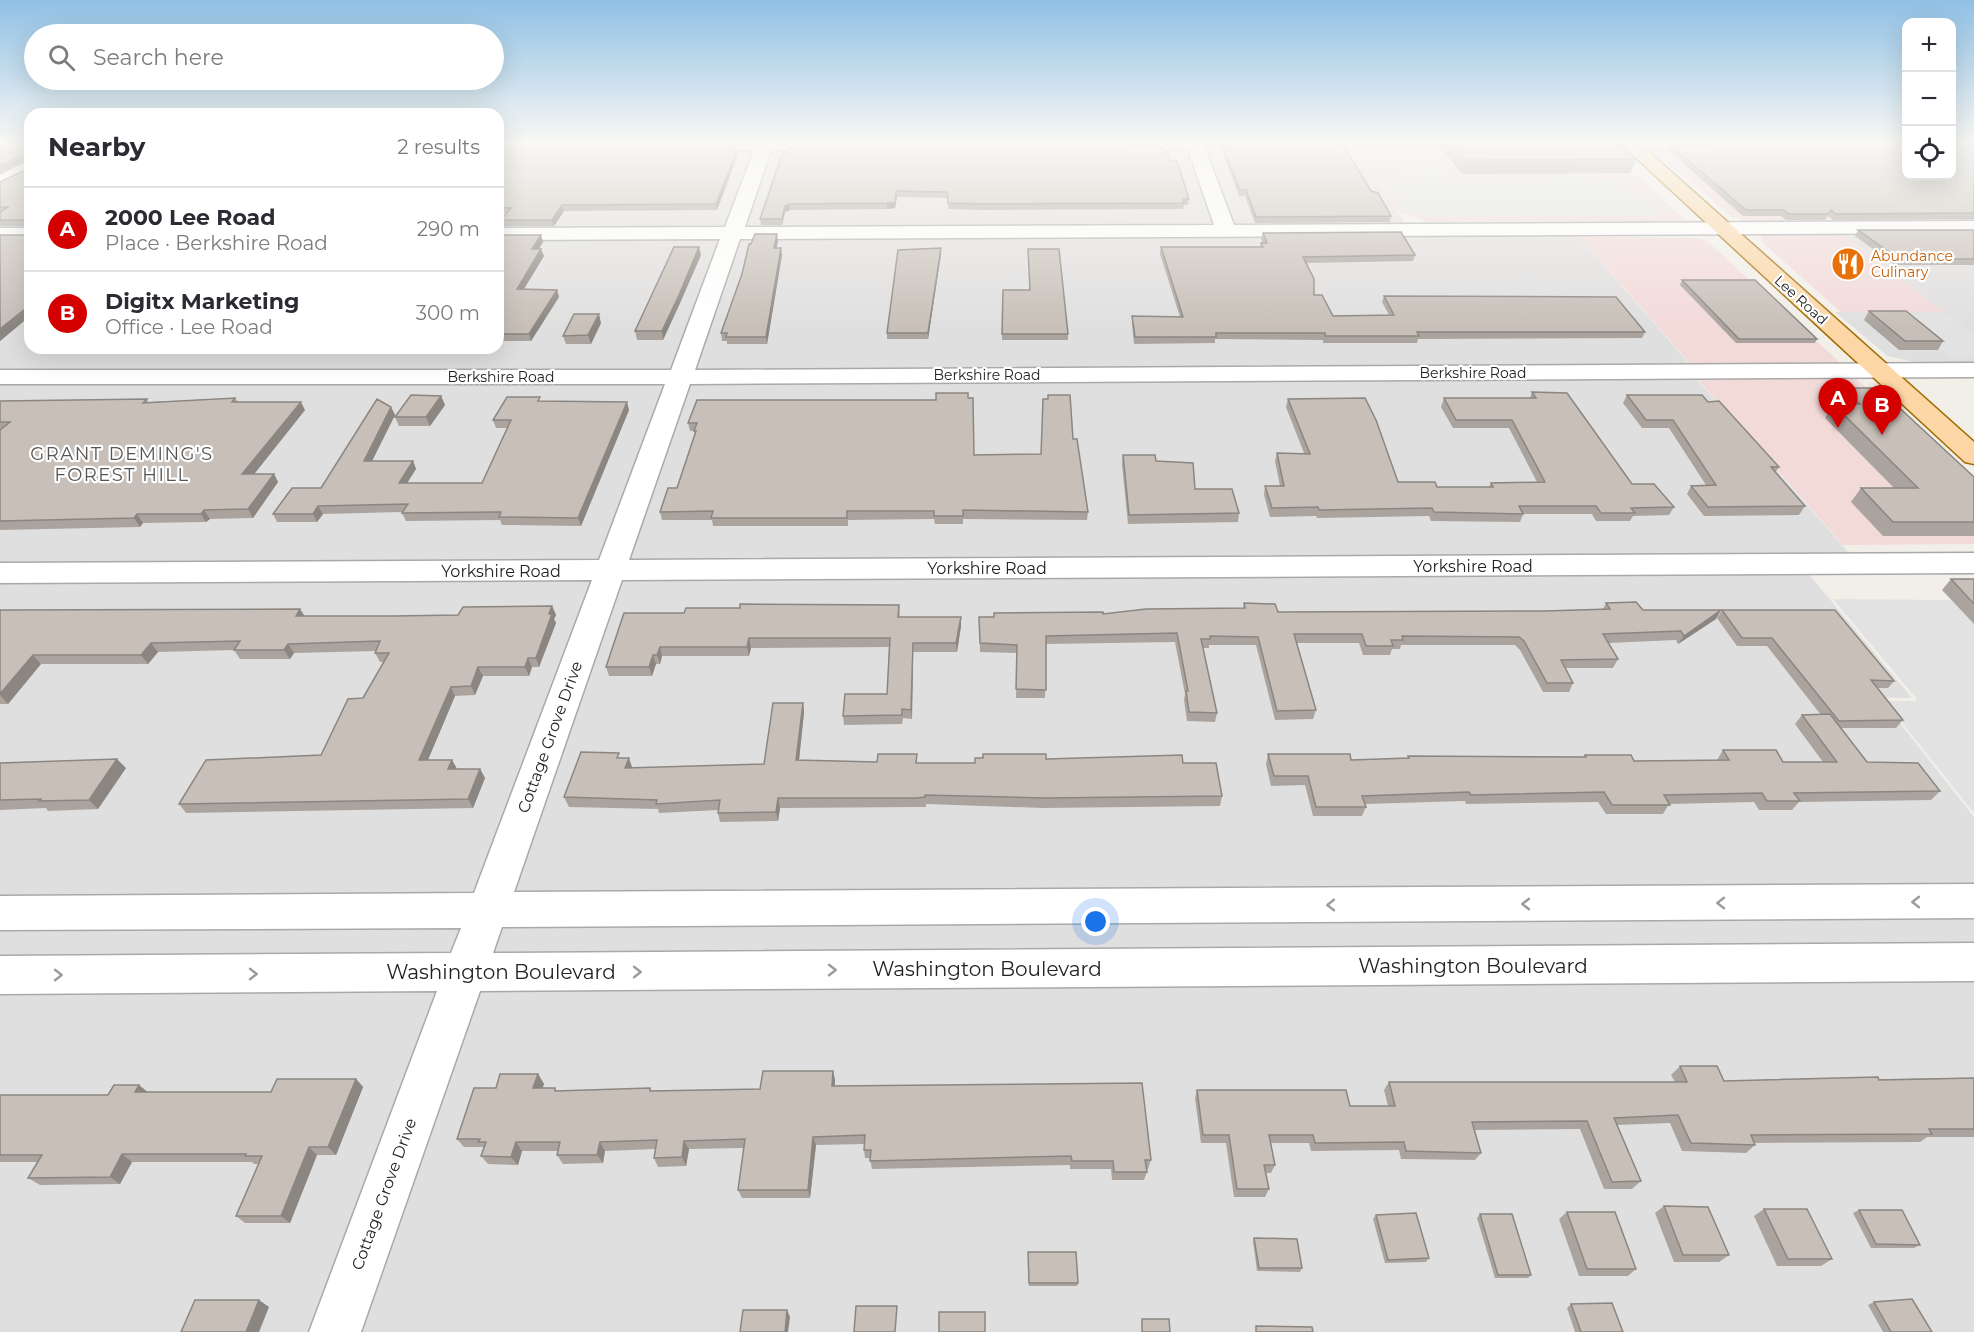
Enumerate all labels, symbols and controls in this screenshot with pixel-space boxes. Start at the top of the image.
map controls [1902,18,1956,180]
button: + [1902,18,1956,72]
search box [24,24,504,90]
icon: search [45,41,78,74]
text: Search here [93,44,224,71]
button: − [1902,72,1956,126]
button: locate [1902,126,1956,180]
text: Nearby [48,131,145,163]
text: 2 results [397,135,480,159]
text: 2000 Lee Road [105,204,275,231]
text: A [60,217,75,241]
text: 290 m [417,217,480,241]
text: Place · Berkshire Road [105,231,328,255]
restaurant icon: Abundance Culinary [1830,246,1866,282]
place label: Abundance Culinary [1871,247,1953,281]
street label: Lee Road [1771,271,1831,329]
text: Digitx Marketing [105,288,299,315]
text: B [60,301,75,325]
text: 300 m [416,301,480,325]
text: Office · Lee Road [105,315,273,339]
street label: Berkshire Road [1420,364,1526,382]
street label: Berkshire Road [934,366,1040,384]
street label: Berkshire Road [448,368,554,386]
pin: A [1818,378,1858,428]
pin: B [1862,386,1902,435]
district label: GRANT DEMING'S FOREST HILL [30,443,214,486]
street label: Yorkshire Road [1413,557,1533,576]
street label: Yorkshire Road [927,559,1047,578]
street label: Yorkshire Road [441,562,561,581]
street label: Cottage Grove Drive [514,658,586,816]
one-way arrow [1911,896,1920,908]
one-way arrow [1716,897,1725,909]
one-way arrow [1521,898,1530,910]
one-way arrow [1326,899,1335,911]
your location [1081,907,1110,936]
street label: Washington Boulevard [1358,954,1588,978]
street label: Washington Boulevard [872,957,1102,981]
street label: Washington Boulevard [386,960,616,984]
one-way arrow [828,964,837,976]
one-way arrow [633,966,642,978]
one-way arrow [249,968,258,980]
one-way arrow [54,969,63,981]
street label: Cottage Grove Drive [348,1115,420,1273]

